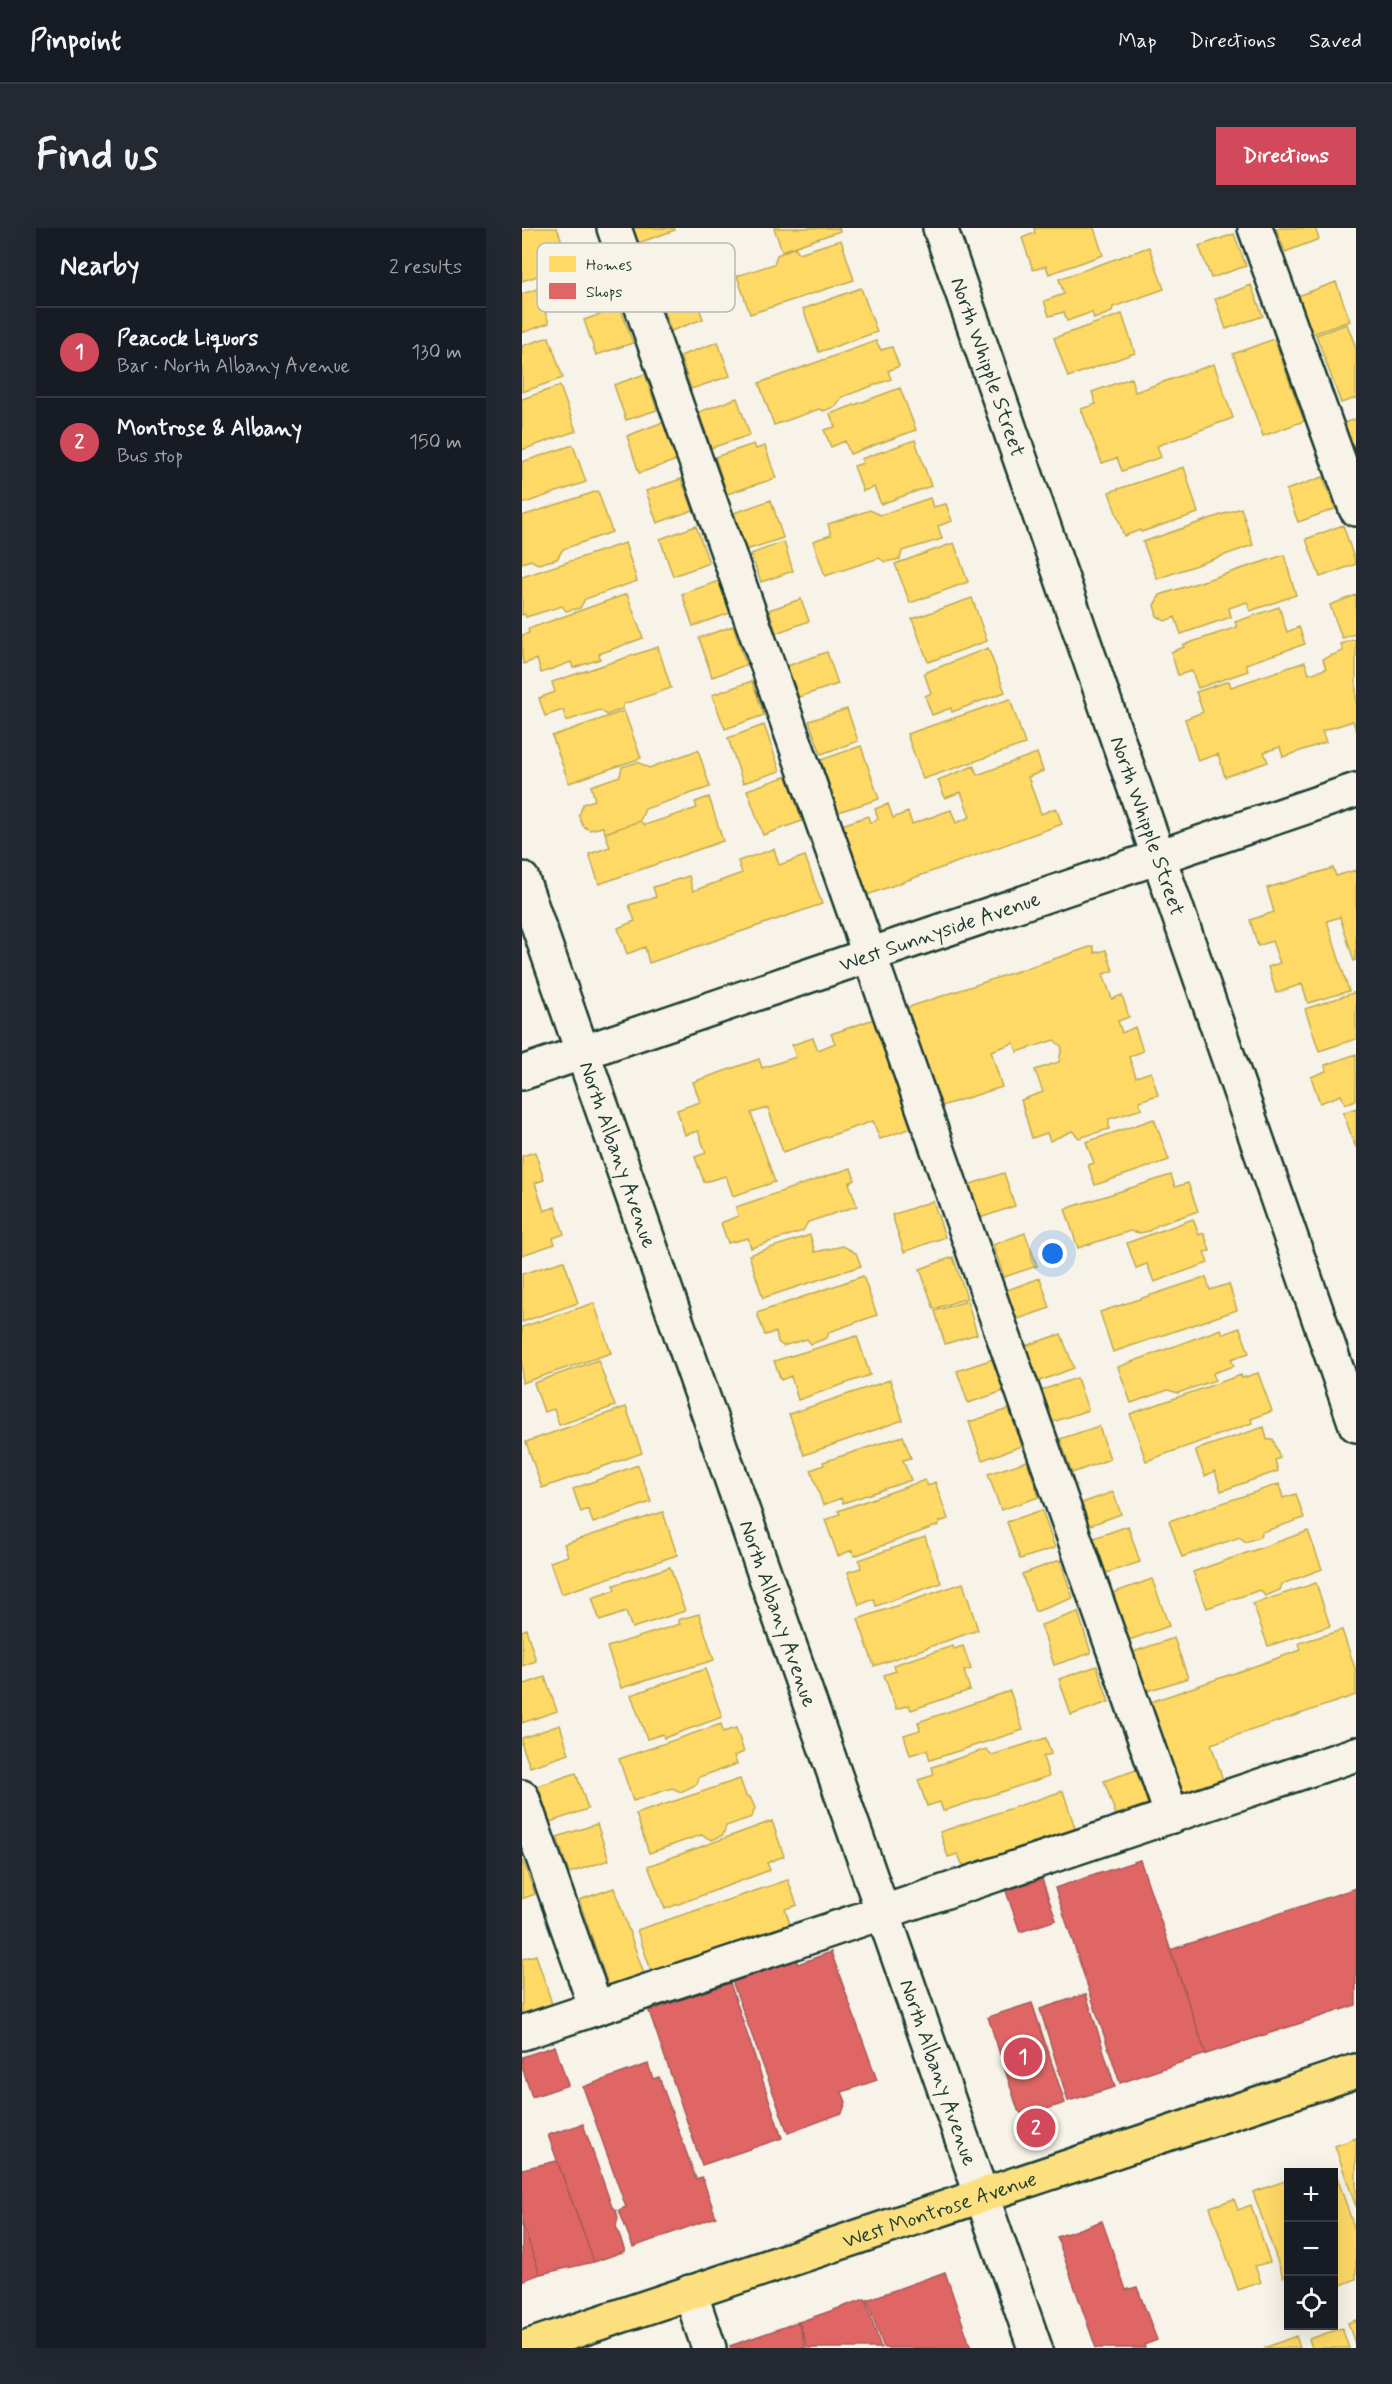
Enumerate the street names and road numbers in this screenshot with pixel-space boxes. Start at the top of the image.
street label: North Whipple Street [943,274,1031,461]
street label: North Whipple Street [1103,733,1191,920]
street label: West Sunnyside Avenue [836,885,1044,979]
street label: North Albany Avenue [572,1058,663,1252]
street label: North Albany Avenue [732,1517,823,1711]
street label: North Albany Avenue [892,1976,983,2170]
street label: West Montrose Avenue [839,2165,1041,2256]

